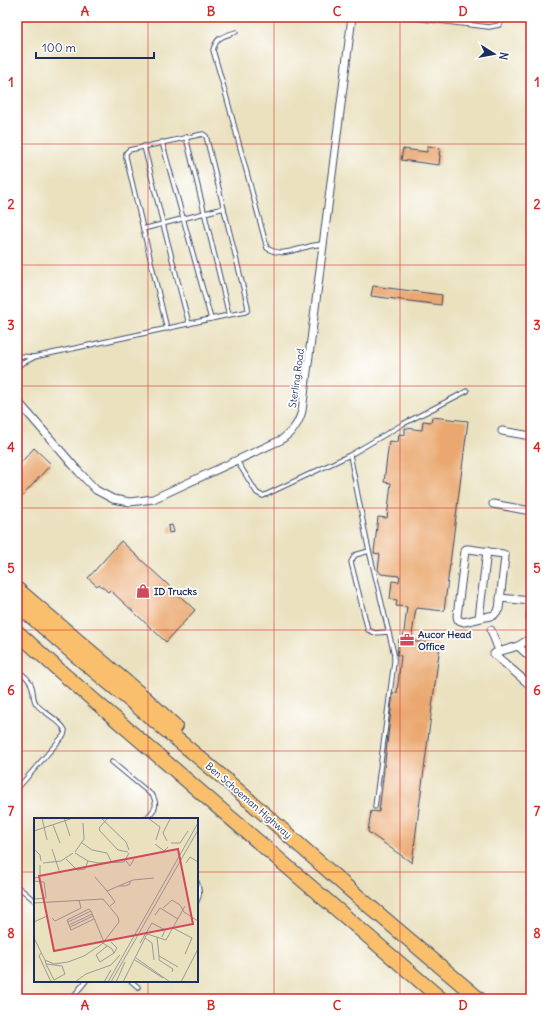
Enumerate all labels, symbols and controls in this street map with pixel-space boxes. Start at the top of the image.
text: A [81,3,90,20]
text: B [207,3,216,20]
text: C [333,3,342,20]
text: D [458,3,468,20]
scale bar [36,34,154,60]
north arrow [474,34,514,74]
text: 100 m [42,40,76,55]
text: N [496,51,511,61]
text: 1 [8,74,14,91]
text: 1 [534,74,540,91]
text: 2 [7,196,15,213]
text: 2 [533,196,541,213]
text: 3 [7,317,15,334]
text: 3 [533,317,541,334]
street label: Sterling Road [286,347,307,409]
text: 4 [7,439,15,456]
text: 4 [533,439,541,456]
text: 5 [7,560,15,577]
text: 5 [533,560,541,577]
shop icon: ID Trucks [135,583,151,599]
place label: ID Trucks [154,585,197,598]
place label: Aucor Head Office [418,628,471,653]
office icon: Aucor Head Office [399,632,415,648]
text: 6 [7,682,15,699]
text: 6 [533,682,541,699]
street label: Ben Schoeman Highway [203,759,294,841]
text: 7 [8,803,15,820]
text: 7 [534,803,541,820]
inset map [34,818,198,982]
text: 8 [7,925,15,942]
text: 8 [533,925,541,942]
text: A [81,997,90,1014]
text: B [207,997,216,1014]
text: C [333,997,342,1014]
text: D [458,997,468,1014]

